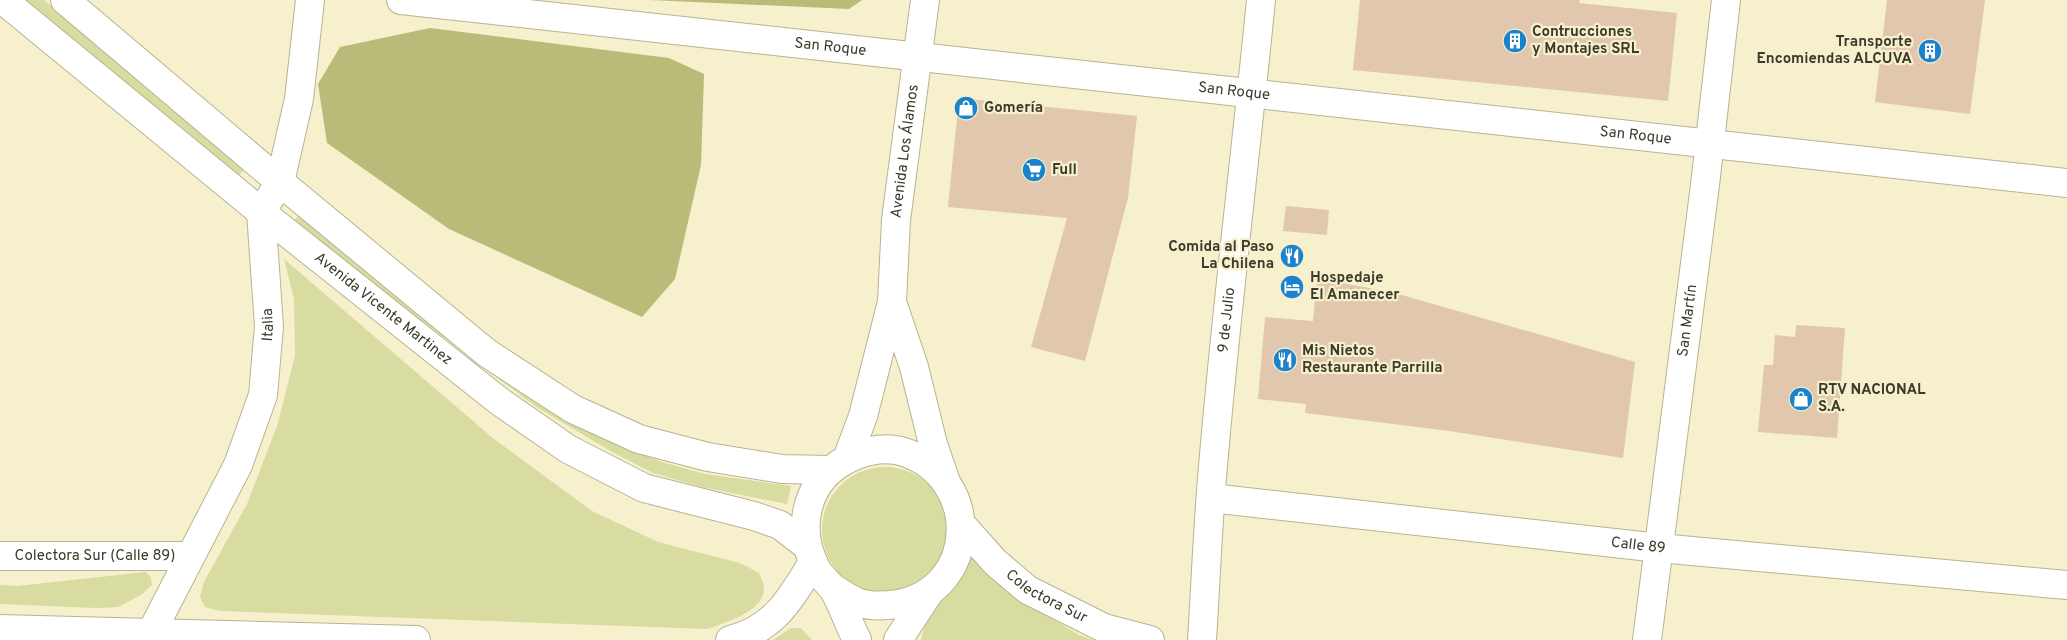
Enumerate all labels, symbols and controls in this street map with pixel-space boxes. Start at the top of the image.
place label: Contrucciones y Montajes SRL [1532,23,1640,59]
building icon: Contrucciones y Montajes SRL [1502,28,1528,54]
place label: Transporte Encomiendas ALCUVA [1756,33,1912,69]
street label: San Roque [793,34,867,61]
building icon: Transporte Encomiendas ALCUVA [1917,38,1943,64]
street label: San Roque [1197,78,1271,105]
street label: Avenida Los Álamos [887,83,923,219]
shop icon: Gomería [953,95,979,121]
place label: Gomería [984,99,1043,118]
street label: San Roque [1599,122,1673,149]
supermarket icon: Full [1021,157,1047,183]
place label: Full [1052,161,1077,180]
place label: Comida al Paso La Chilena [1168,238,1274,274]
restaurant icon: Comida al Paso La Chilena [1279,243,1305,269]
street label: Avenida Vicente Martinez [310,249,456,370]
place label: Hospedaje El Amanecer [1310,269,1400,305]
hotel icon: Hospedaje El Amanecer [1279,274,1305,300]
street label: San Martín [1674,283,1702,358]
street label: 9 de Julio [1214,287,1240,353]
street label: Italia [258,308,279,342]
place label: Mis Nietos Restaurante Parrilla [1302,342,1443,378]
restaurant icon: Mis Nietos Restaurante Parrilla [1272,347,1298,373]
place label: RTV NACIONAL S.A. [1818,381,1926,417]
shop icon: RTV NACIONAL S.A. [1788,386,1814,412]
street label: Calle 89 [1610,533,1667,558]
street label: Colectora Sur (Calle 89) [15,547,175,566]
street label: Colectora Sur [1001,565,1091,628]

